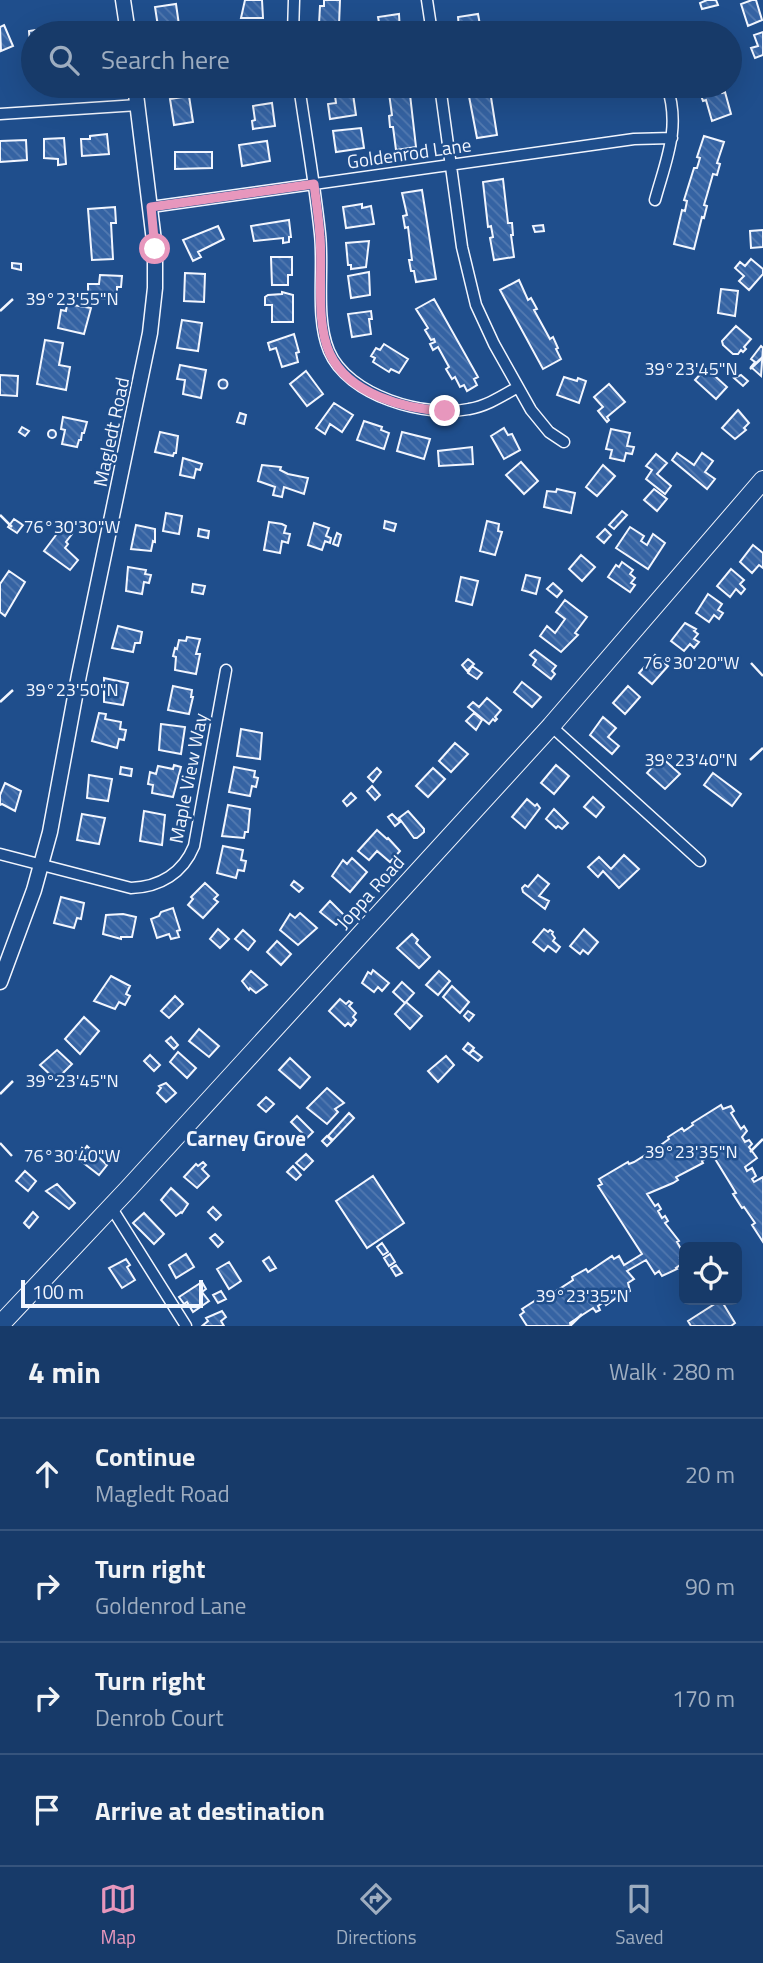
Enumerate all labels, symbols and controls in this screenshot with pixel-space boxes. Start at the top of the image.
search box [21,21,742,98]
text: Search here [101,40,230,79]
icon: search [45,41,83,79]
street label: Goldenrod Lane [345,129,473,176]
route start [139,233,170,264]
text: 39°23'55"N [25,285,119,312]
text: 39°23'45"N [644,355,738,382]
street label: Magledt Road [85,374,136,489]
route end [429,395,460,426]
text: 76°30'30"W [24,513,121,540]
text: 76°30'20"W [643,649,740,676]
text: 39°23'50"N [25,676,119,703]
street label: Maple View Way [161,710,214,846]
text: 39°23'40"N [644,746,738,773]
street label: Joppa Road [329,848,411,935]
text: 39°23'45"N [25,1067,119,1094]
district label: Carney Grove [186,1122,306,1154]
text: 39°23'35"N [644,1138,738,1165]
text: 76°30'40"W [24,1142,121,1169]
map controls [679,1242,742,1305]
button: locate [679,1242,742,1305]
scale bar [21,1277,203,1309]
text: 100 m [32,1277,84,1306]
text: 39°23'35"N [535,1282,629,1309]
text: 4 min [28,1349,101,1395]
text: Walk · 280 m [609,1354,735,1389]
text: Continue [95,1437,195,1476]
icon: ahead [28,1455,66,1493]
text: 20 m [685,1457,735,1492]
text: Magledt Road [95,1476,230,1511]
text: Turn right [95,1549,206,1588]
icon: right [28,1567,66,1605]
text: 90 m [685,1569,735,1604]
text: Goldenrod Lane [95,1588,246,1623]
text: Turn right [95,1661,206,1700]
icon: right [28,1679,66,1717]
text: 170 m [672,1681,735,1716]
text: Denrob Court [95,1700,224,1735]
icon: arrive [28,1791,66,1829]
text: Arrive at destination [95,1791,325,1830]
tab: Map [99,1880,137,1951]
tab: Directions [336,1880,417,1951]
tab: Saved [615,1880,664,1951]

